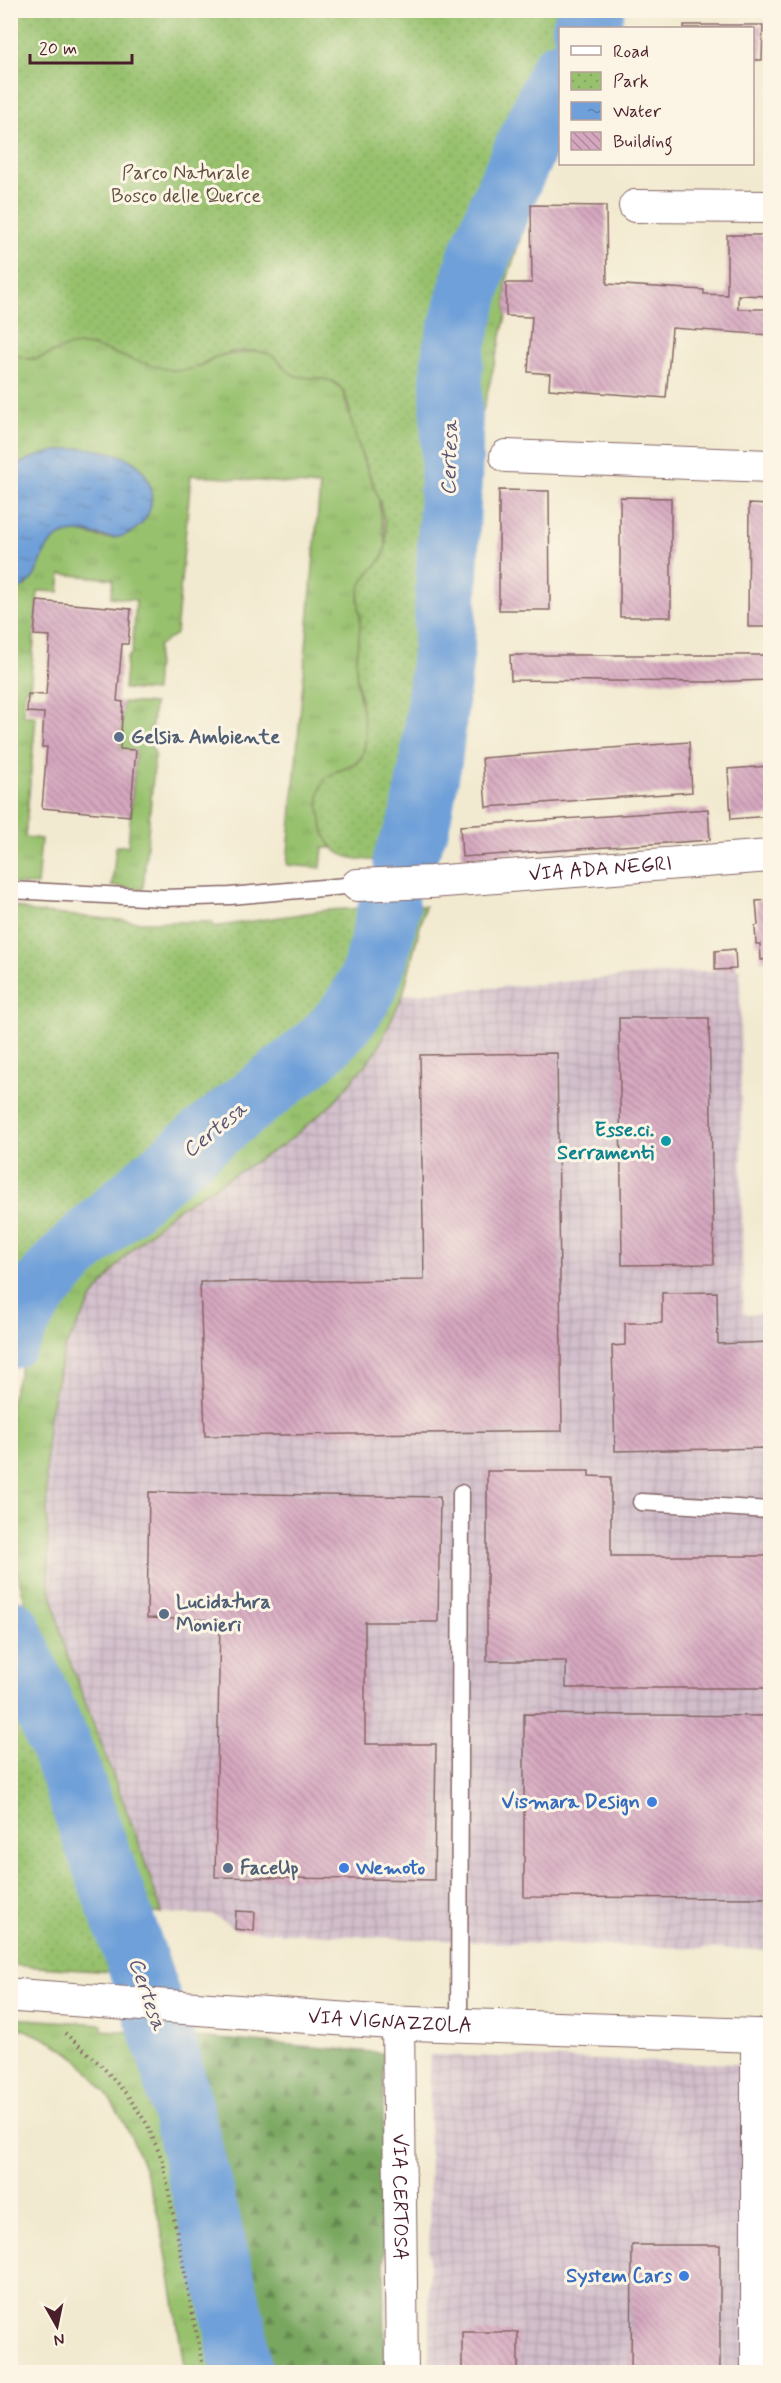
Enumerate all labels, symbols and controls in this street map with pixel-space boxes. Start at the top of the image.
scale bar [30,27,132,65]
legend [559,27,754,165]
text: 20 m [39,37,77,61]
text: Road [613,40,649,64]
text: Park [613,70,649,94]
text: Water [613,100,662,124]
text: Building [613,130,673,156]
park label: Parco Naturale Bosco delle Querce [111,160,261,210]
water label: Certesa [435,419,465,496]
place label: Gelsia Ambiente [131,724,280,751]
marker: Gelsia Ambiente [112,730,126,744]
street label: VIA ADA NEGRI [528,850,673,888]
water label: Certesa [177,1095,254,1165]
place label: Esse.ci. Serramenti [557,1117,654,1167]
marker: Esse.ci. Serramenti [659,1134,673,1148]
place label: Lucidatura Monieri [176,1589,271,1639]
marker: Lucidatura Monieri [157,1607,171,1621]
place label: Vismara Design [502,1789,640,1816]
marker: Vismara Design [645,1795,659,1809]
place label: FaceUp [240,1855,299,1882]
place label: Wemoto [355,1855,425,1882]
marker: FaceUp [221,1861,235,1875]
marker: Wemoto [337,1861,351,1875]
water label: Certesa [122,1954,173,2035]
street label: VIA VIGNAZZOLA [307,2003,473,2039]
street label: VIA CERTOSA [386,2133,414,2261]
place label: System Cars [566,2263,672,2290]
marker: System Cars [677,2269,691,2283]
north arrow [27,2296,87,2356]
text: N [52,2328,66,2351]

